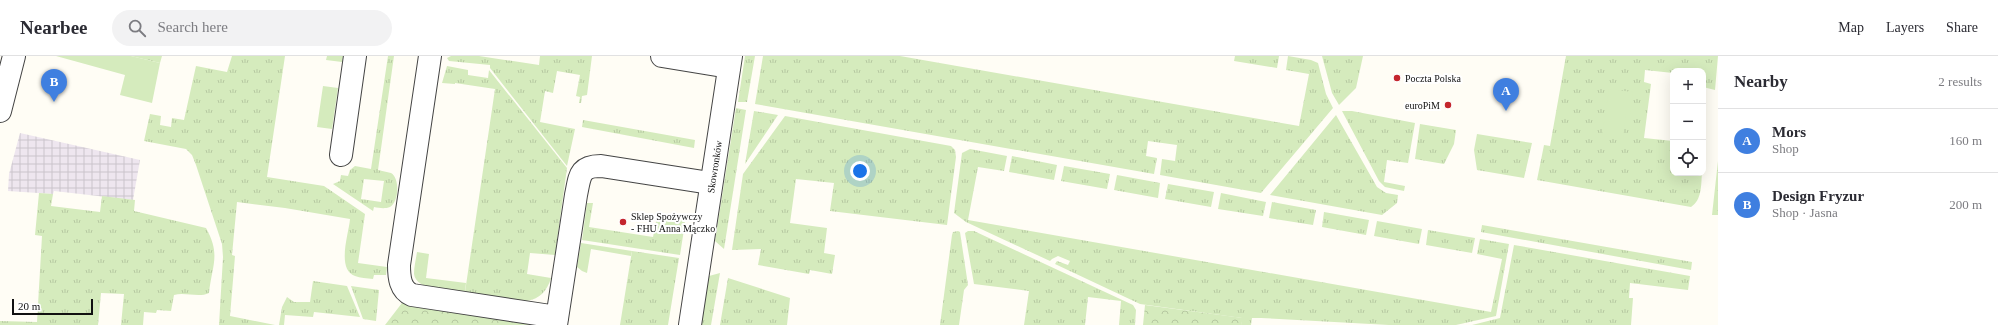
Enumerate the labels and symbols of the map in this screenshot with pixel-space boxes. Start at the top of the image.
pin: B [41,69,67,102]
marker: Poczta Polska [1392,73,1402,83]
place label: Poczta Polska [1405,73,1461,84]
pin: A [1493,78,1519,111]
place label: euroPiM [1405,100,1440,111]
marker: euroPiM [1443,100,1453,110]
street label: Skowronków [705,139,724,194]
your location [850,161,870,181]
place label: Sklep Spożywczy - FHU Anna Mączko [631,211,715,234]
marker: Sklep Spożywczy - FHU Anna Mączko [618,217,628,227]
scale bar [12,297,93,316]

